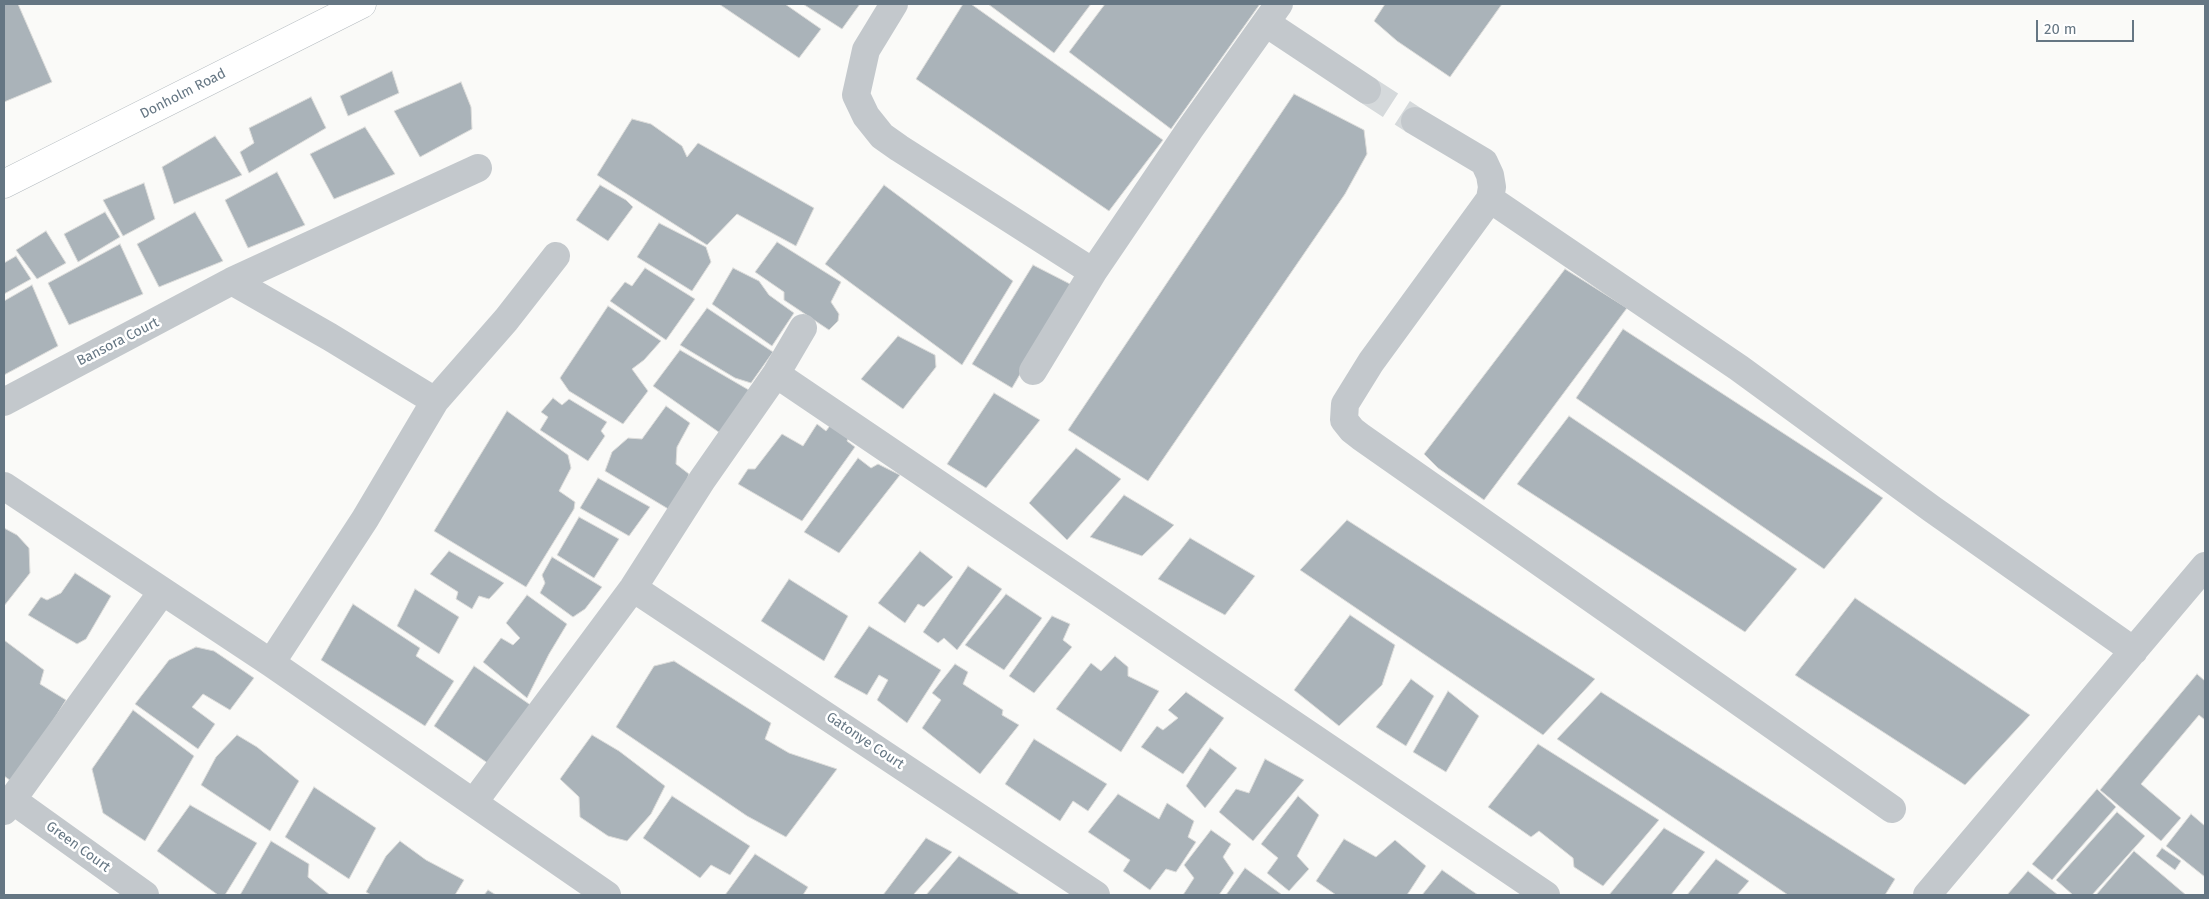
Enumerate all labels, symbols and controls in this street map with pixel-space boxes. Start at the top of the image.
scale bar [2039,10,2136,42]
text: 20 m [2044,20,2077,38]
street label: Donholm Road [137,65,229,123]
street label: Bansora Court [74,314,162,370]
street label: Gatonye Court [823,709,907,773]
street label: Green Court [43,818,113,876]

